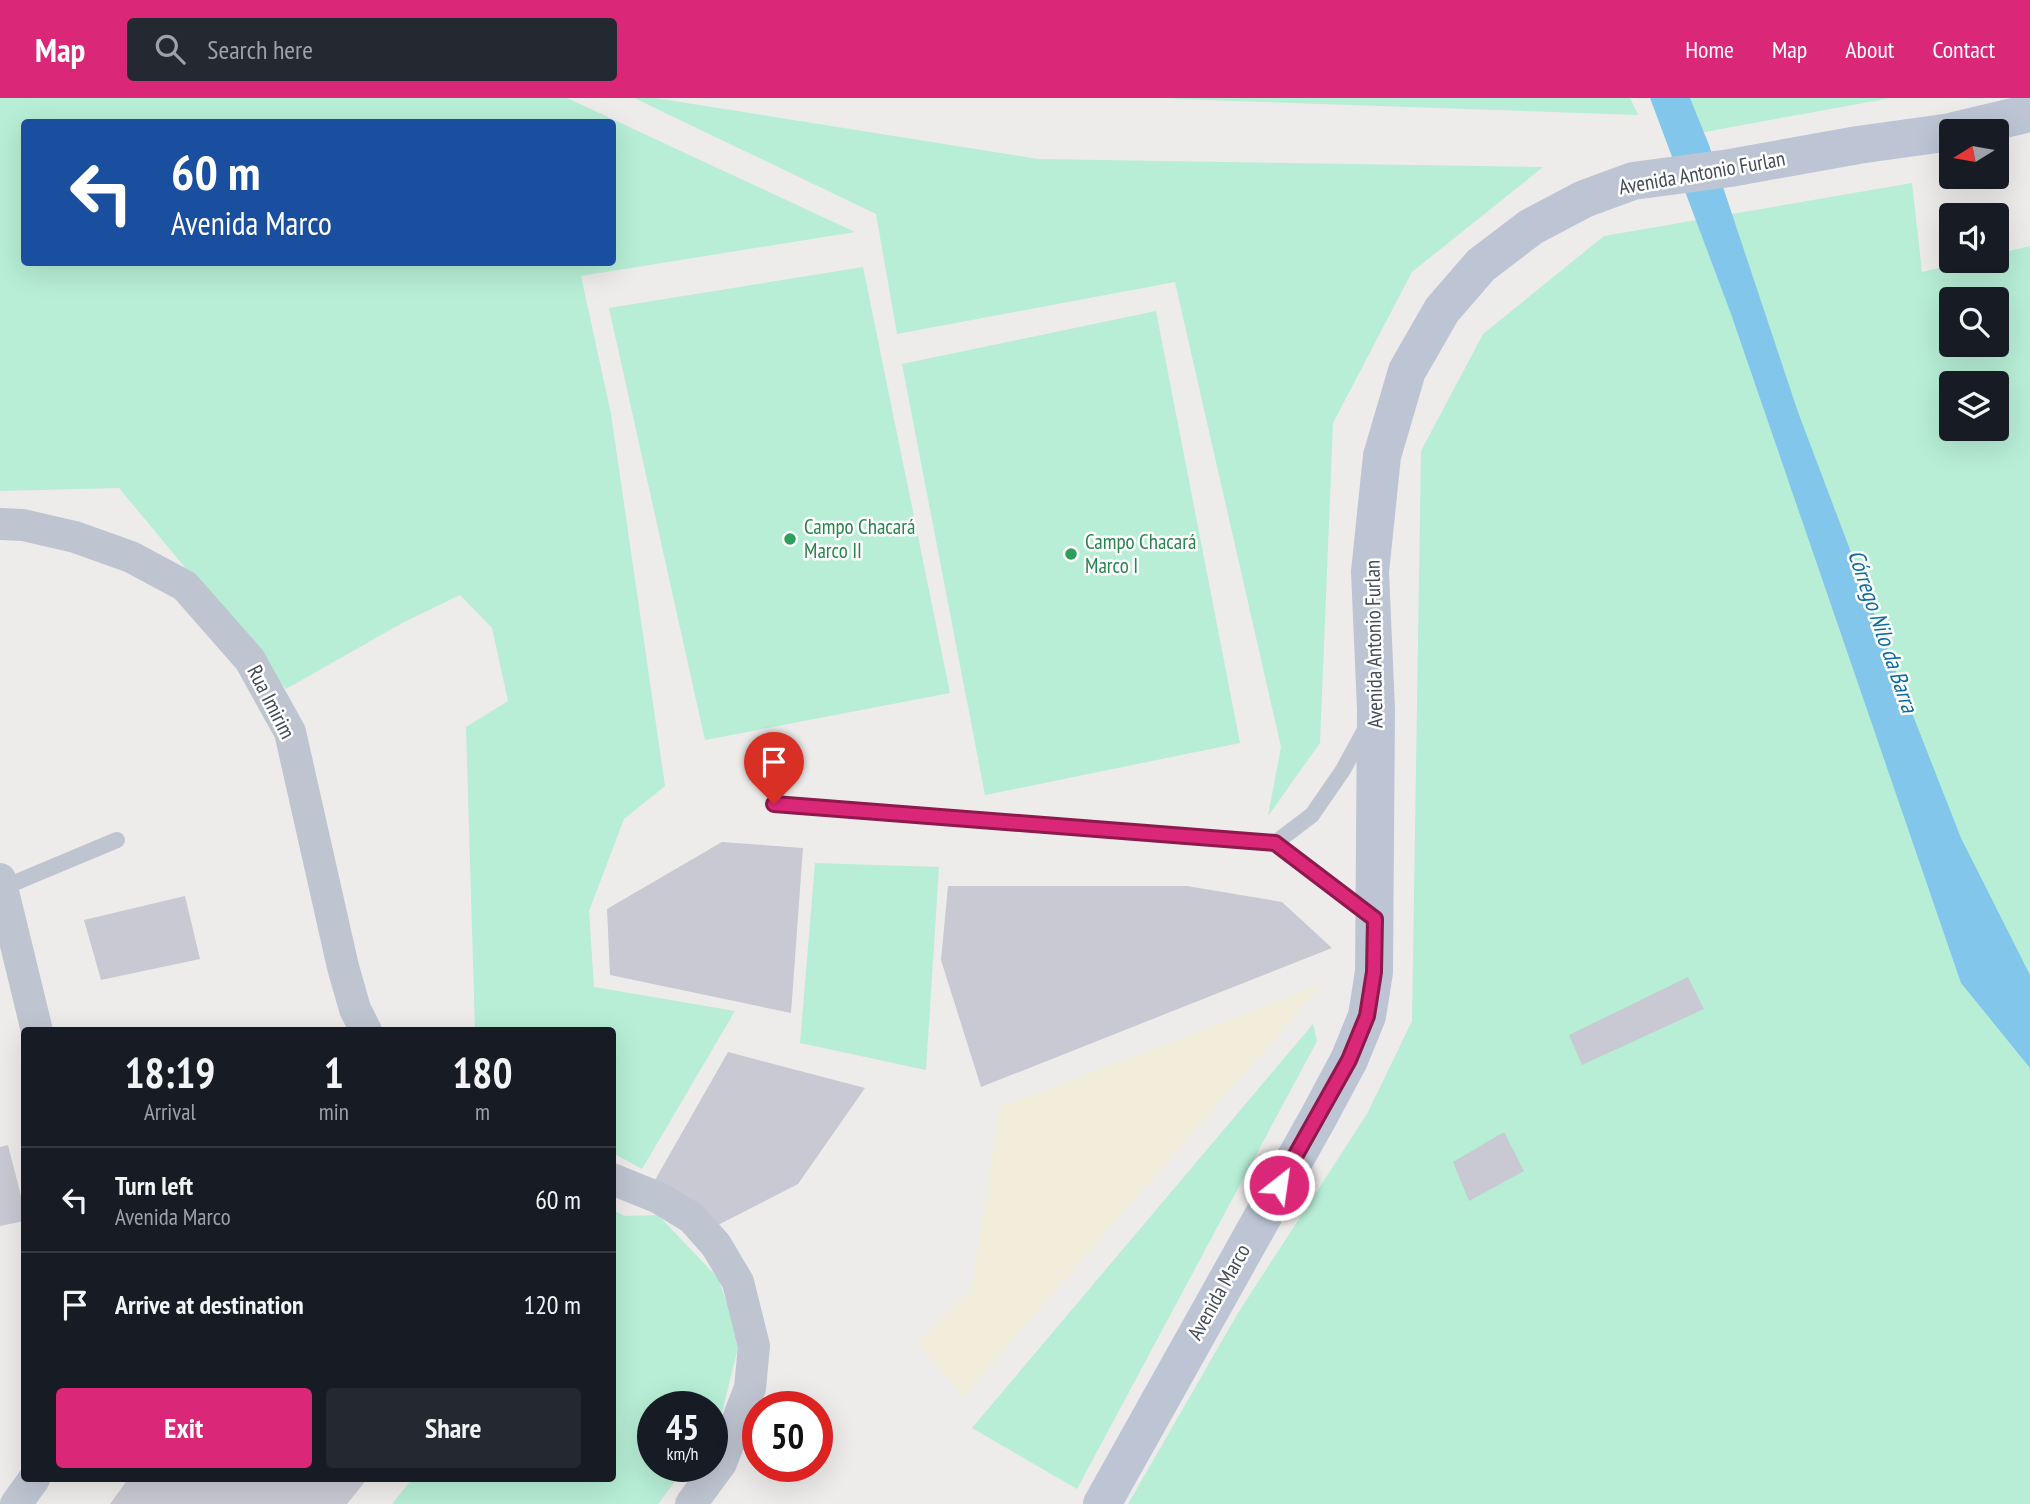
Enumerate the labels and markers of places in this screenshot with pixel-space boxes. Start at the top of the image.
place label: Campo Chacará Marco II [804,513,915,564]
place label: Campo Chacará Marco I [1085,528,1196,579]
marker: Campo Chacará Marco II [782,531,798,547]
marker: Campo Chacará Marco I [1063,546,1079,562]
pin [744,732,804,804]

